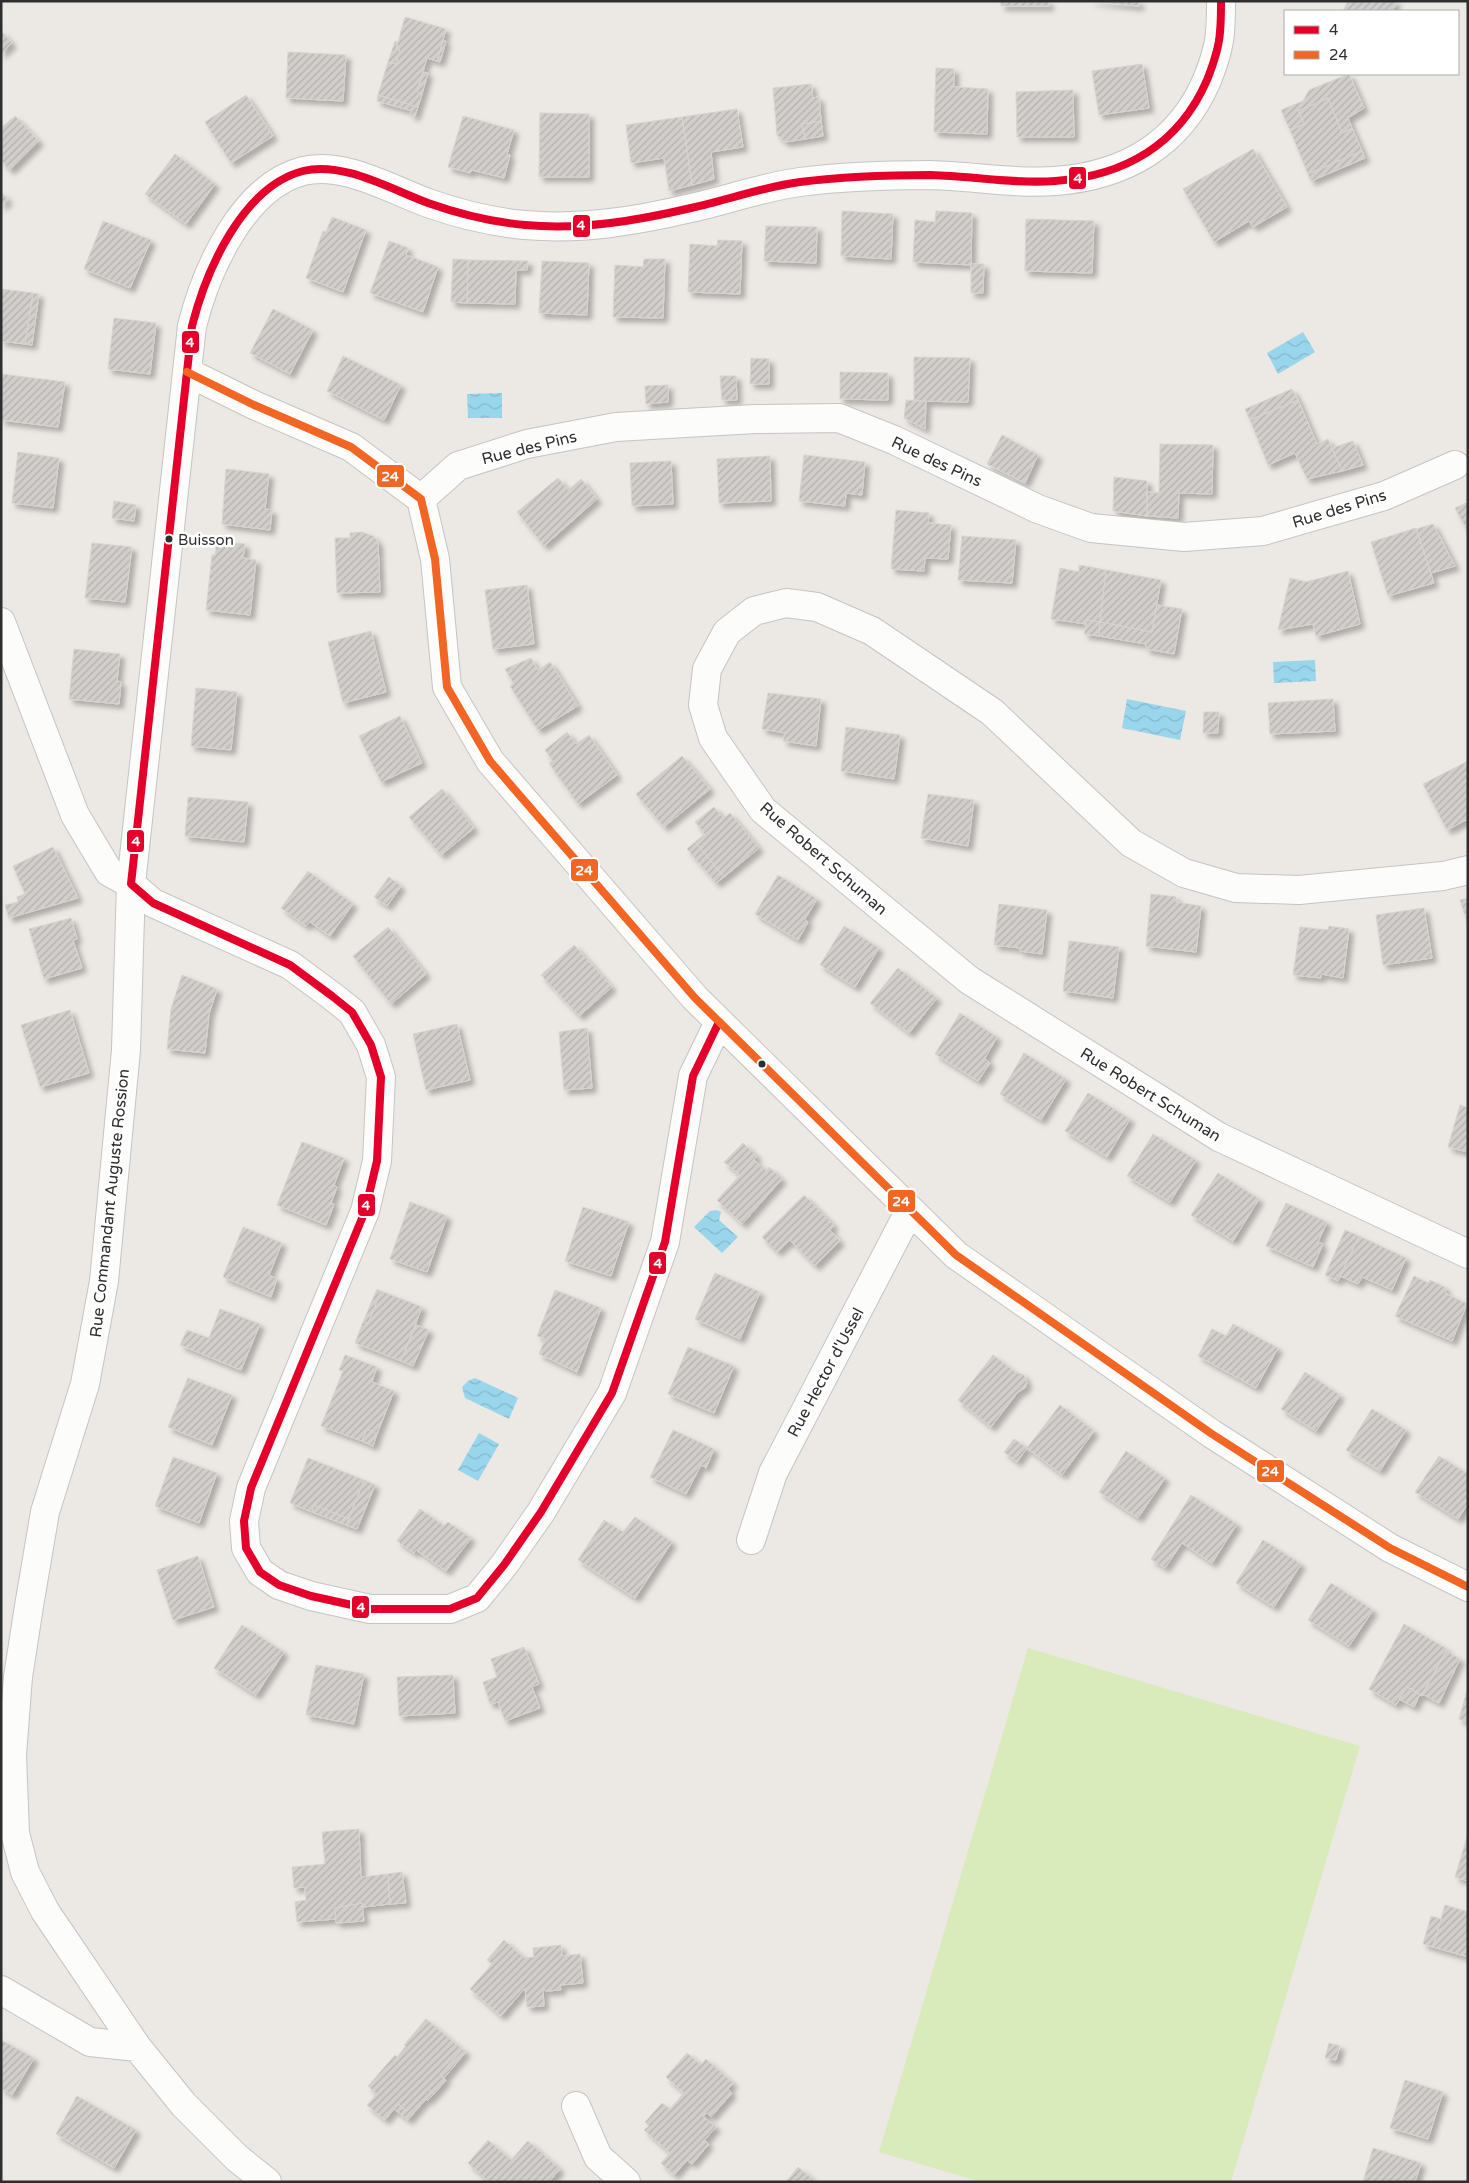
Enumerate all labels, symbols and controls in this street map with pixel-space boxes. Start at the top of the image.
legend [1284,10,1459,75]
text: 4 [1329,21,1338,39]
text: 24 [1329,46,1348,64]
line badge: 4 [1068,166,1087,190]
text: 4 [1074,170,1083,187]
line badge: 4 [572,214,591,238]
text: 4 [577,217,586,234]
line badge: 4 [181,330,200,354]
text: 4 [186,334,195,351]
street label: Rue des Pins [480,426,579,469]
street label: Rue des Pins [888,432,985,492]
line badge: 24 [376,464,405,488]
text: 24 [381,468,399,485]
street label: Rue des Pins [1290,485,1389,533]
place label: Buisson [178,531,234,549]
marker: Buisson [164,534,174,544]
street label: Rue Robert Schuman [756,798,891,920]
line badge: 4 [126,829,145,853]
text: 4 [132,833,141,850]
line badge: 24 [570,858,599,882]
text: 24 [575,862,593,879]
street label: Rue Robert Schuman [1076,1043,1225,1146]
unlabelled marker [757,1059,767,1069]
street label: Rue Commandant Auguste Rossion [86,1068,134,1338]
line badge: 24 [887,1189,916,1213]
line badge: 4 [357,1193,376,1217]
text: 24 [892,1193,910,1210]
text: 4 [362,1197,371,1214]
line badge: 4 [648,1251,667,1275]
text: 4 [654,1255,663,1272]
street label: Rue Hector d'Ussel [783,1304,868,1441]
line badge: 24 [1256,1459,1285,1483]
text: 24 [1261,1463,1279,1480]
line badge: 4 [351,1595,370,1619]
text: 4 [357,1599,366,1616]

